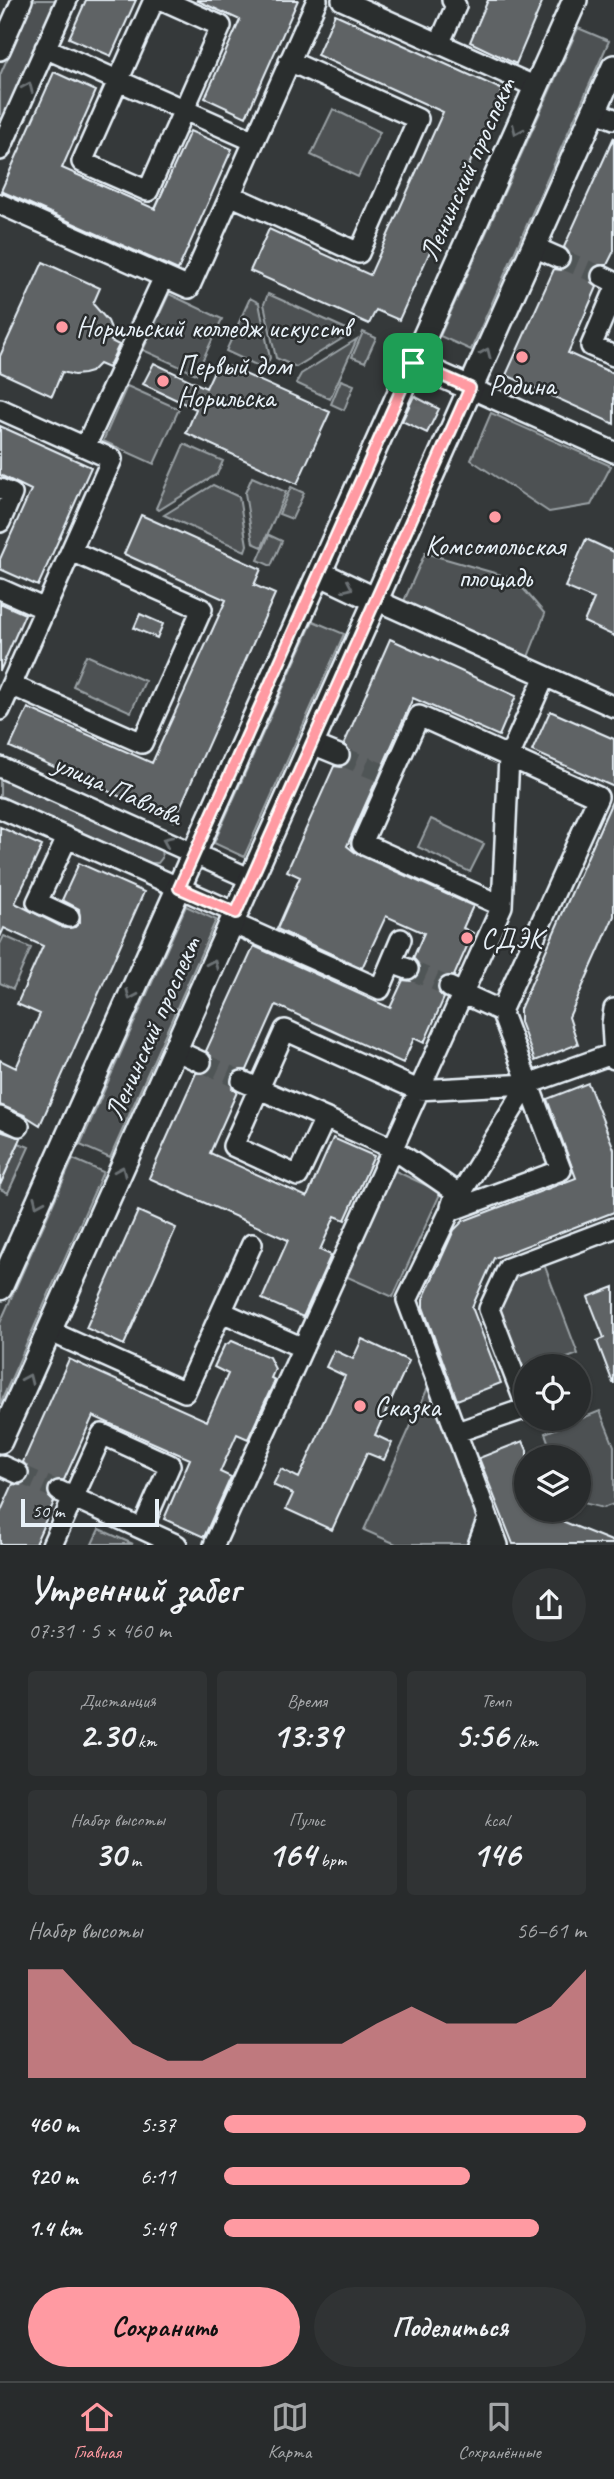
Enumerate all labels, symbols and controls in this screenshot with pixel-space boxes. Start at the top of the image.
street label: Ленинский проспект [411,70,524,266]
one-way arrow [20,82,34,94]
one-way arrow [511,122,525,135]
place label: Норильский колледж искусств [76,310,356,345]
marker: Норильский колледж искусств [54,319,70,335]
pin [383,333,443,393]
icon: arrive [394,344,432,382]
place label: Первый дом Норильска [177,348,294,415]
one-way arrow [478,348,492,360]
marker: Родина [514,349,530,365]
place label: Родина [489,368,558,403]
marker: Первый дом Норильска [155,373,171,389]
marker: Комсомольская площадь [487,509,503,525]
place label: Комсомольская площадь [425,528,567,595]
one-way arrow [341,578,353,592]
street label: улица Павлова [46,744,190,834]
one-way arrow [161,835,174,849]
place label: СДЭК [481,921,548,956]
street label: Ленинский проспект [96,929,209,1125]
marker: СДЭК [459,930,475,946]
one-way arrow [205,958,219,971]
one-way arrow [125,987,139,1000]
one-way arrow [113,1166,127,1178]
one-way arrow [32,1195,46,1207]
map controls [514,1354,591,1522]
button: locate [514,1354,591,1431]
one-way arrow [20,1374,34,1386]
place label: Сказка [374,1389,442,1424]
marker: Сказка [352,1398,368,1414]
button: layers [514,1445,591,1522]
scale bar [21,1496,159,1527]
text: 50 m [32,1499,64,1523]
text: Утренний забег [28,1566,240,1613]
button: share [512,1568,586,1642]
text: 07:31 · 5 × 460 m [28,1616,171,1645]
text: Дистанция [80,1689,156,1713]
text: Время [287,1689,327,1713]
text: Темп [481,1689,512,1713]
text: 2.30 [79,1713,133,1758]
text: 13:39 [272,1713,342,1758]
text: 5:56 [455,1713,509,1758]
text: km [133,1729,156,1753]
text: /km [509,1729,538,1753]
text: Набор высоты [71,1808,165,1832]
text: Пульс [289,1808,325,1832]
text: kcal [484,1808,509,1832]
text: 30 [94,1832,126,1877]
text: 164 [268,1832,316,1877]
text: 146 [472,1832,520,1877]
text: m [126,1848,141,1872]
text: bpm [316,1848,346,1872]
text: Набор высоты [28,1916,142,1945]
text: 56–61 m [516,1916,586,1945]
text: 460 m [28,2110,78,2139]
text: 5:37 [140,2110,176,2139]
text: 920 m [28,2162,77,2191]
text: 6:11 [140,2162,176,2191]
text: 1.4 km [28,2214,82,2243]
text: 5:49 [140,2214,176,2243]
button: Сохранить [28,2287,300,2367]
button: Поделиться [314,2287,586,2367]
tab: Главная [73,2398,121,2464]
tab: Карта [268,2398,311,2464]
tab: Сохранённые [458,2398,541,2464]

